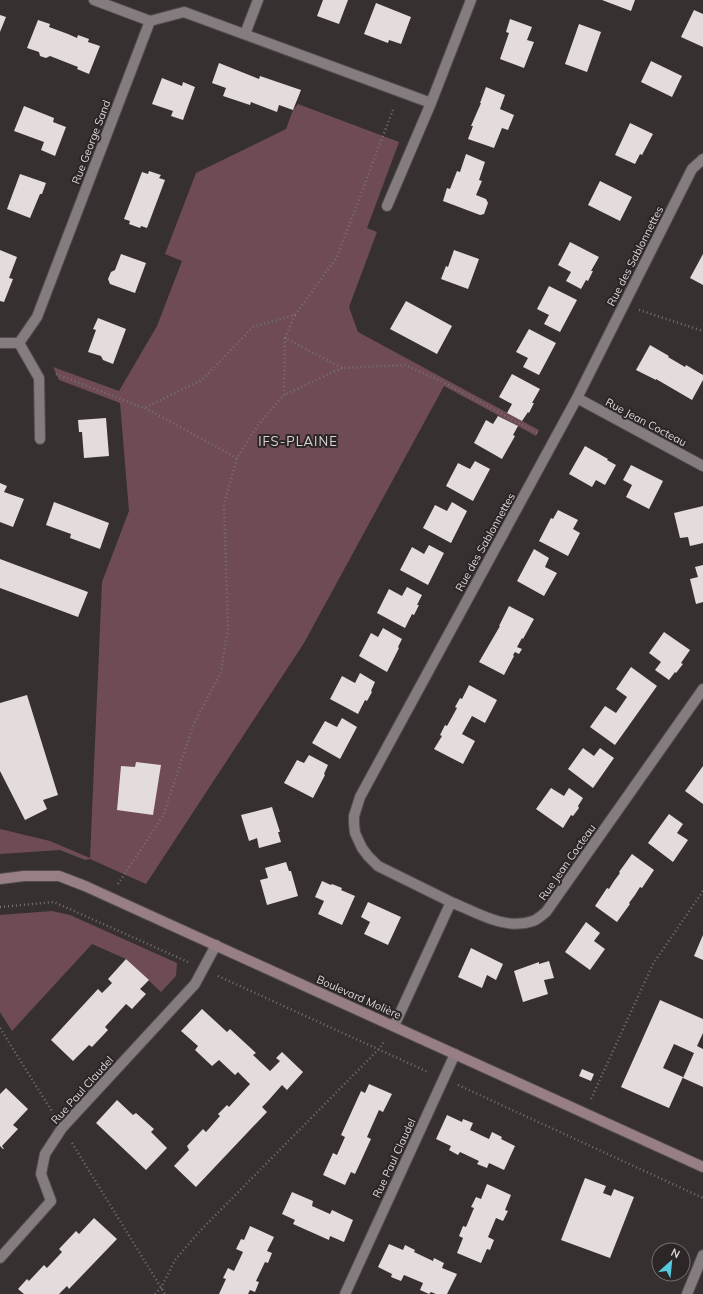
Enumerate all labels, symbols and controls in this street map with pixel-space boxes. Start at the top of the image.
street label: Rue George Sand [69,98,113,186]
street label: Rue des Sablonnettes [604,204,666,308]
street label: Rue Jean Cocteau [603,395,689,449]
district label: IFS-PLAINE [258,433,338,449]
street label: Rue des Sablonnettes [452,490,518,594]
street label: Rue Jean Cocteau [535,821,599,903]
street label: Boulevard Molière [314,972,404,1022]
street label: Rue Paul Claudel [48,1053,116,1127]
street label: Rue Paul Claudel [369,1116,419,1200]
north arrow [651,1242,691,1282]
text: N [669,1245,682,1261]

